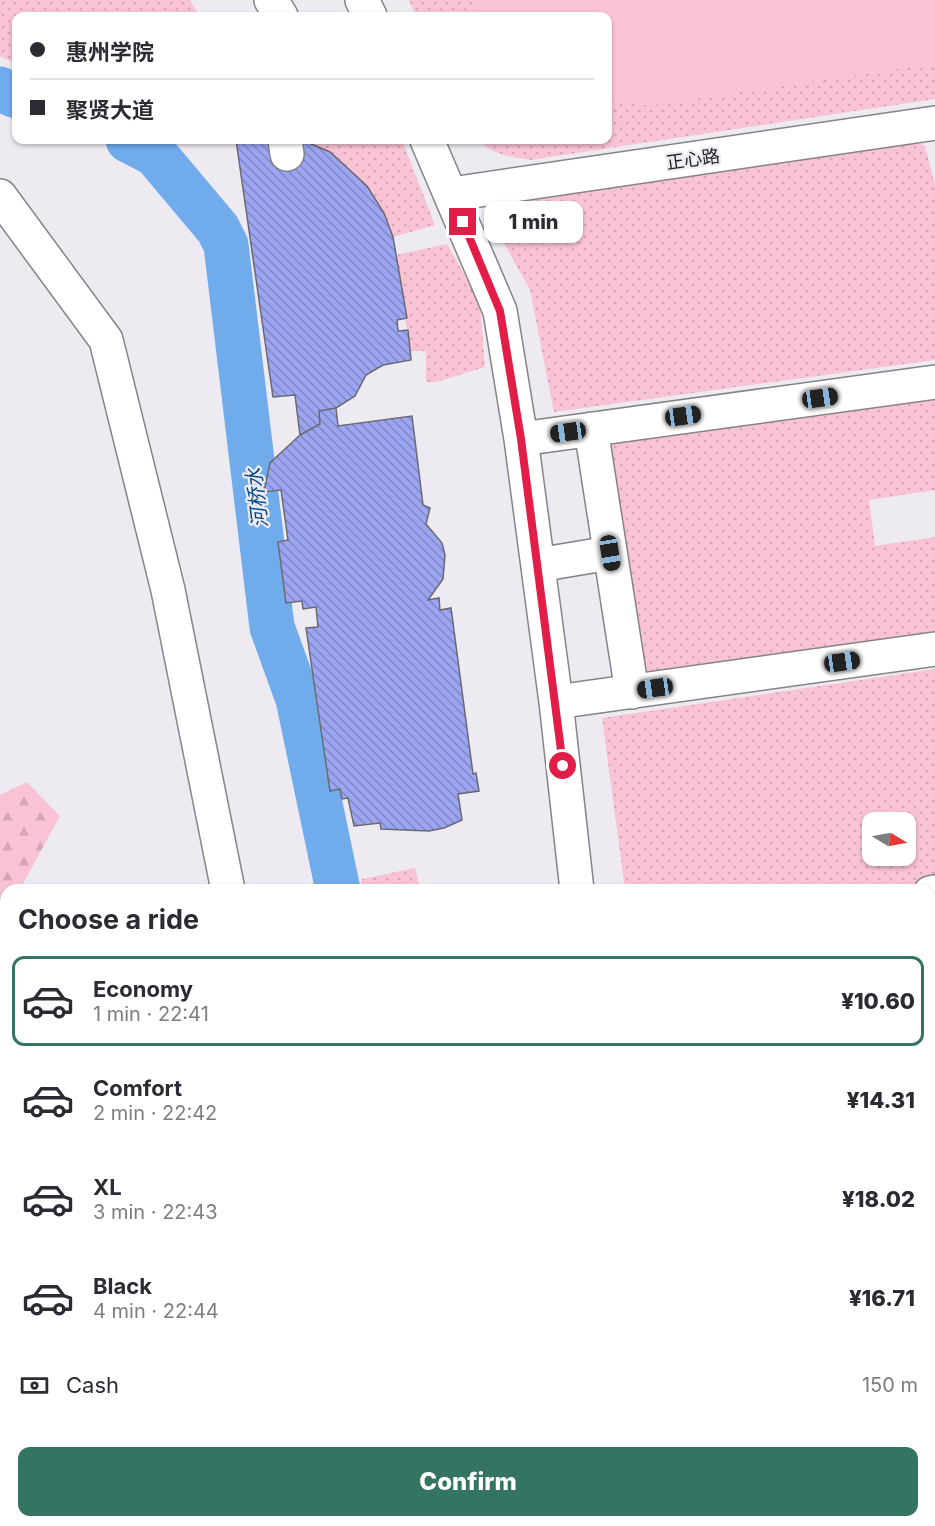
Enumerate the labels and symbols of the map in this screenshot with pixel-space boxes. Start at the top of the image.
street label: 正心路 [665,145,721,173]
callout: 1 min [484,201,583,243]
route end [449,208,476,235]
car [801,387,839,409]
car [664,405,702,427]
car [549,421,587,443]
water label: 河桥水 [241,466,273,529]
car [598,534,622,572]
car [823,651,861,673]
car [636,677,674,699]
route start [549,752,576,779]
north arrow [862,812,916,866]

